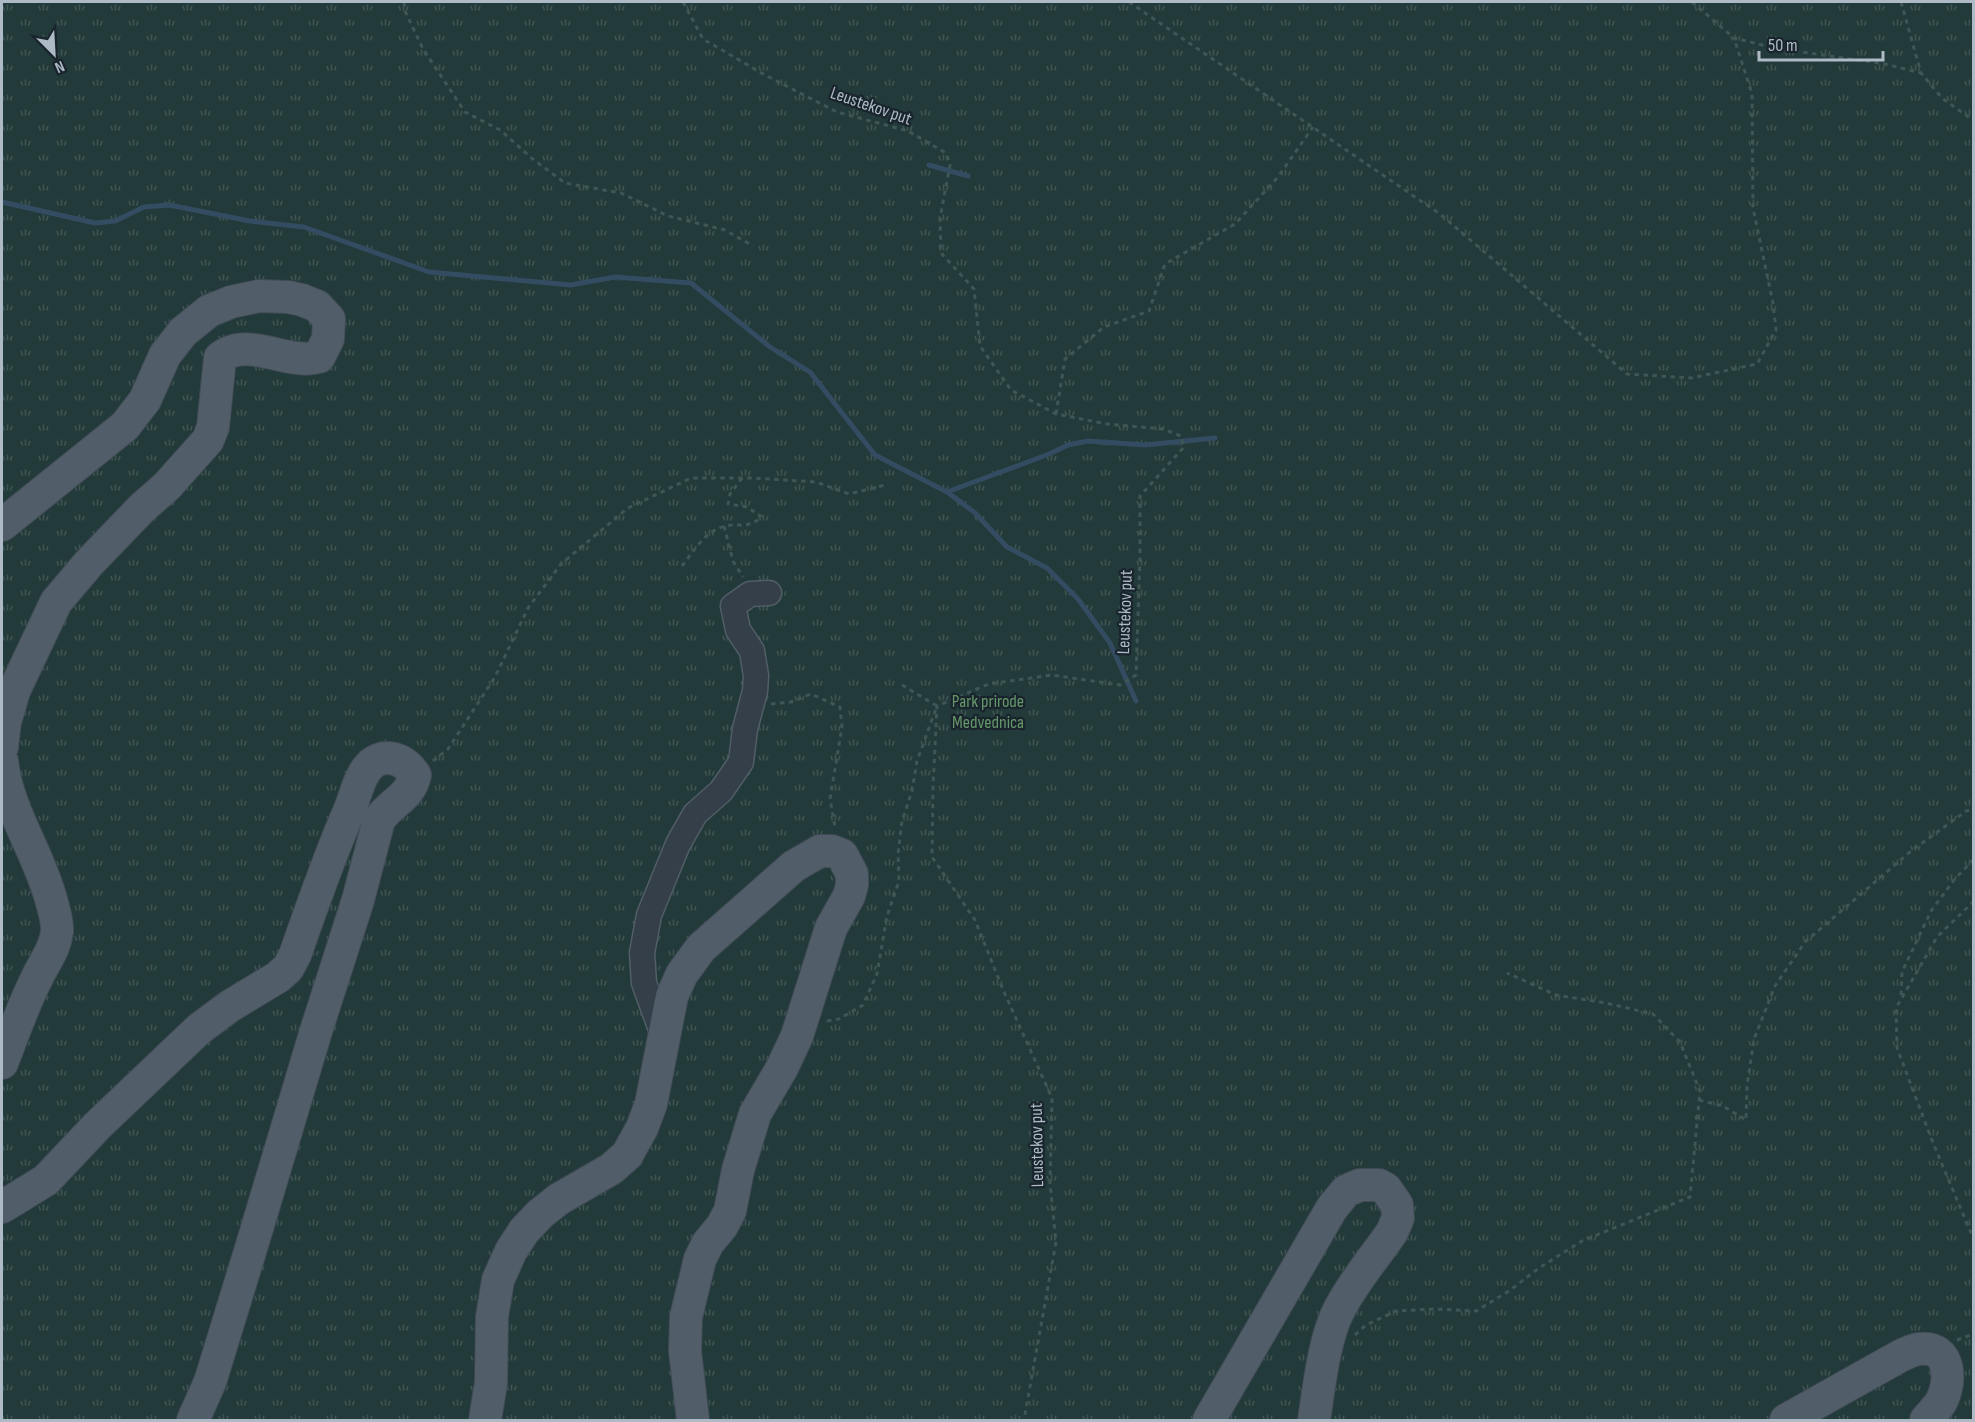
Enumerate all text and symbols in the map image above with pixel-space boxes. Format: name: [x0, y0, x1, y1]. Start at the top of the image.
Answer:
north arrow: [24, 24, 84, 84]
scale bar: [1759, 24, 1884, 62]
text: 50 m: [1768, 35, 1798, 56]
text: N: [52, 56, 67, 77]
street label: Leustekov put: [828, 82, 915, 130]
street label: Leustekov put: [1113, 569, 1137, 655]
park label: Park prirode Medvednica: [952, 691, 1024, 733]
street label: Leustekov put: [1026, 1102, 1048, 1187]

